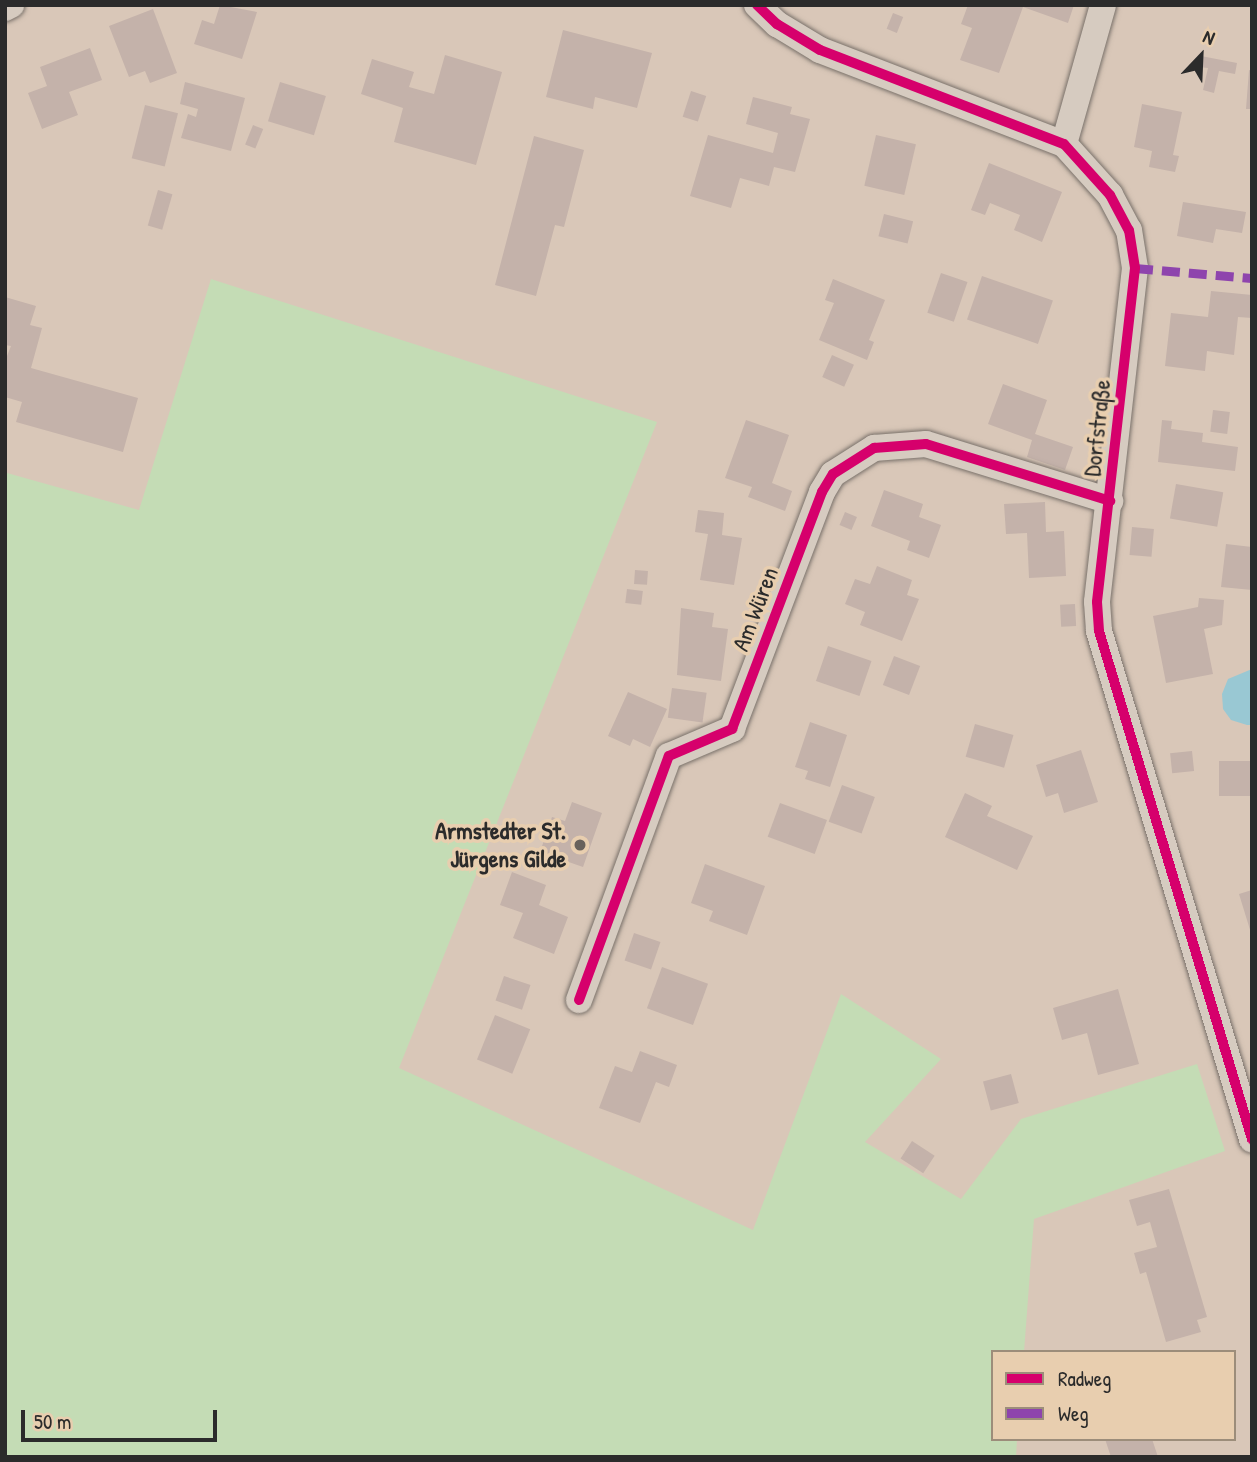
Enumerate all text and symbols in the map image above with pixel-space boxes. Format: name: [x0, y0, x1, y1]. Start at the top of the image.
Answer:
north arrow: [1166, 21, 1236, 91]
text: N: [1199, 23, 1219, 51]
street label: Dorfstraße: [1078, 378, 1116, 478]
street label: Am Würen: [726, 563, 784, 655]
place label: Armstedter St. Jürgens Gilde: [435, 817, 566, 873]
marker: Armstedter St. Jürgens Gilde: [572, 837, 588, 853]
legend: [991, 1350, 1236, 1441]
text: Radweg: [1058, 1364, 1111, 1393]
scale bar: [24, 1396, 220, 1440]
text: Weg: [1058, 1399, 1089, 1428]
text: 50 m: [34, 1407, 71, 1436]

